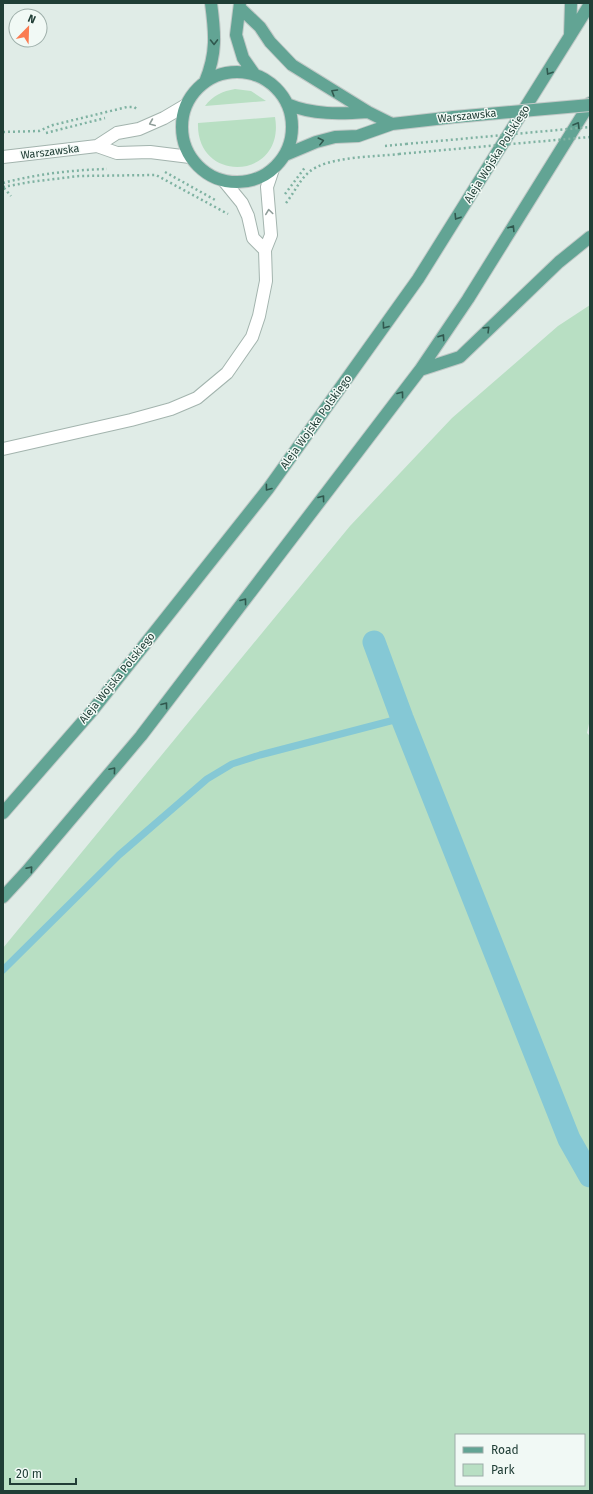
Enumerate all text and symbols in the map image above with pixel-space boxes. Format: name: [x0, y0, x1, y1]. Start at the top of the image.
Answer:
north arrow: [8, 8, 48, 48]
text: N: [26, 12, 38, 27]
one-way arrow: [210, 39, 218, 45]
one-way arrow: [546, 68, 553, 75]
one-way arrow: [331, 89, 338, 97]
street label: Aleja Wojska Polskiego: [462, 103, 532, 205]
street label: Warszawska: [437, 106, 497, 126]
one-way arrow: [149, 118, 156, 126]
one-way arrow: [572, 122, 579, 129]
one-way arrow: [318, 137, 324, 145]
street label: Warszawska: [20, 142, 80, 162]
one-way arrow: [265, 209, 274, 215]
one-way arrow: [454, 213, 461, 220]
one-way arrow: [508, 225, 515, 232]
one-way arrow: [383, 321, 390, 328]
one-way arrow: [482, 327, 490, 334]
one-way arrow: [437, 335, 444, 342]
street label: Aleja Wojska Polskiego: [278, 372, 354, 472]
one-way arrow: [396, 392, 403, 399]
one-way arrow: [266, 484, 273, 491]
one-way arrow: [318, 495, 325, 502]
one-way arrow: [239, 599, 246, 606]
street label: Aleja Wojska Polskiego: [76, 630, 158, 726]
one-way arrow: [160, 702, 168, 709]
one-way arrow: [109, 767, 116, 774]
one-way arrow: [25, 866, 32, 874]
legend: [455, 1434, 585, 1486]
text: Road: [491, 1443, 519, 1457]
scale bar: [10, 1460, 76, 1486]
text: Park: [491, 1463, 515, 1477]
text: 20 m: [16, 1467, 42, 1481]

